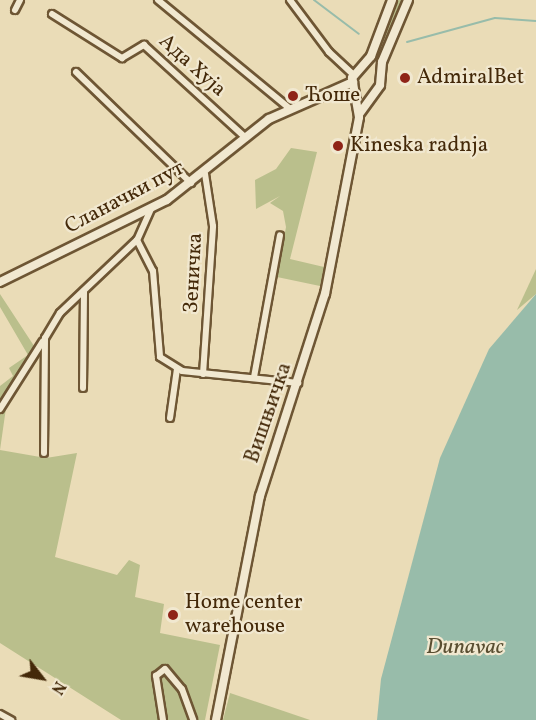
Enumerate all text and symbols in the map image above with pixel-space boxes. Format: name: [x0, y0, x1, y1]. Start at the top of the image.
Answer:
street label: Ада Хуја: [153, 29, 231, 103]
place label: AdmiralBet: [417, 65, 524, 91]
marker: AdmiralBet: [398, 71, 412, 85]
place label: Ћоше: [305, 83, 360, 109]
marker: Ћоше: [286, 89, 300, 103]
place label: Kineska radnja: [350, 133, 488, 159]
marker: Kineska radnja: [331, 139, 345, 153]
street label: Сланачки пут: [61, 156, 189, 240]
street label: Зеничка: [179, 232, 209, 314]
street label: Вишњичка: [240, 359, 298, 467]
place label: Home center warehouse: [185, 590, 303, 640]
marker: Home center warehouse: [166, 608, 180, 622]
water label: Dunavac: [426, 635, 504, 661]
north arrow: [12, 648, 72, 708]
text: N: [45, 677, 70, 698]

